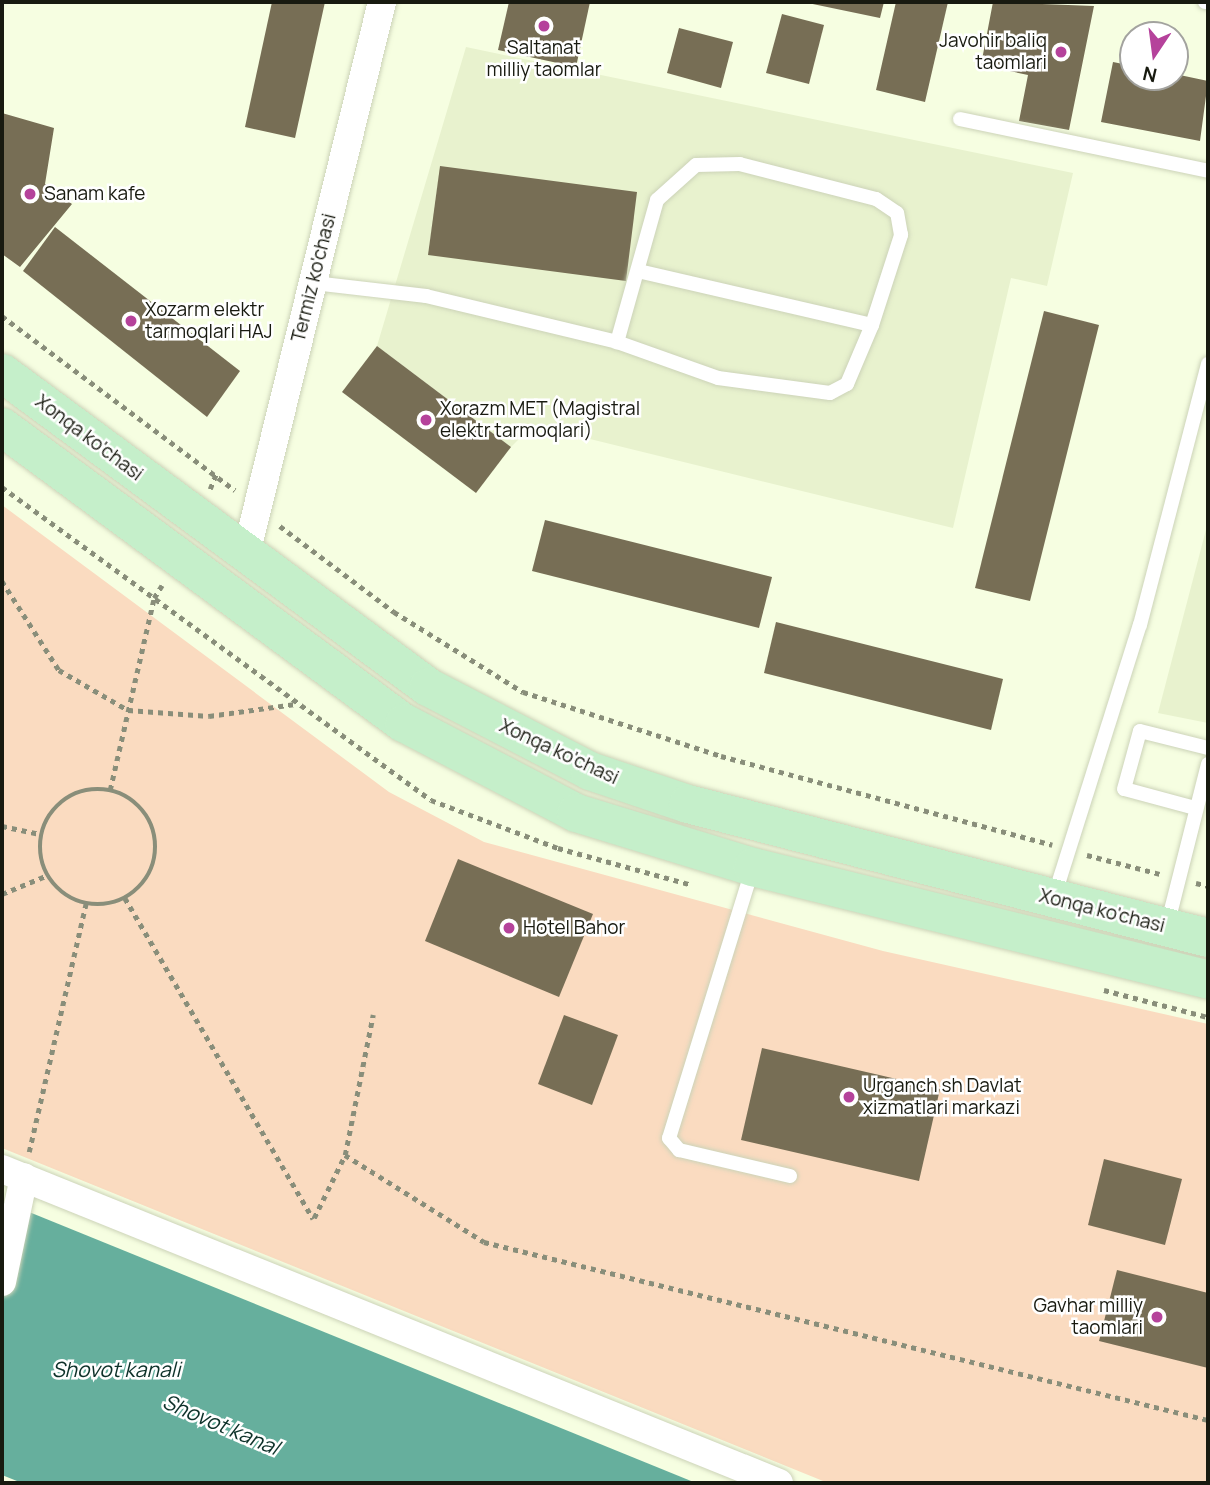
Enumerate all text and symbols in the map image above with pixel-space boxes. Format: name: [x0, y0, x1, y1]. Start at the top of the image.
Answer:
marker: Saltanat milliy taomlar: [536, 18, 552, 34]
north arrow: [1119, 21, 1189, 91]
place label: Javohir baliq taomlari: [939, 30, 1047, 74]
place label: Saltanat milliy taomlar: [486, 37, 602, 81]
marker: Javohir baliq taomlari: [1053, 44, 1069, 60]
text: N: [1140, 60, 1159, 89]
place label: Sanam kafe: [44, 183, 145, 205]
marker: Sanam kafe: [22, 186, 38, 202]
street label: Termiz ko'chasi: [287, 211, 341, 345]
place label: Xozarm elektr tarmoqlari HAJ: [145, 299, 272, 343]
marker: Xozarm elektr tarmoqlari HAJ: [123, 313, 139, 329]
street label: Xonqa ko'chasi: [31, 390, 147, 486]
place label: Xorazm MET (Magistral elektr tarmoqlari): [440, 398, 641, 442]
marker: Xorazm MET (Magistral elektr tarmoqlari): [418, 412, 434, 428]
street label: Xonqa ko'chasi: [496, 714, 622, 790]
street label: Xonqa ko'chasi: [1037, 884, 1167, 938]
place label: Hotel Bahor: [523, 917, 625, 939]
marker: Hotel Bahor: [501, 920, 517, 936]
place label: Urganch sh Davlat xizmatlari markazi: [863, 1075, 1022, 1119]
marker: Urganch sh Davlat xizmatlari markazi: [841, 1089, 857, 1105]
place label: Gavhar milliy taomlari: [1033, 1295, 1143, 1339]
marker: Gavhar milliy taomlari: [1149, 1309, 1165, 1325]
water label: Shovot kanali: [52, 1356, 180, 1382]
water label: Shovot kanal: [159, 1388, 283, 1460]

